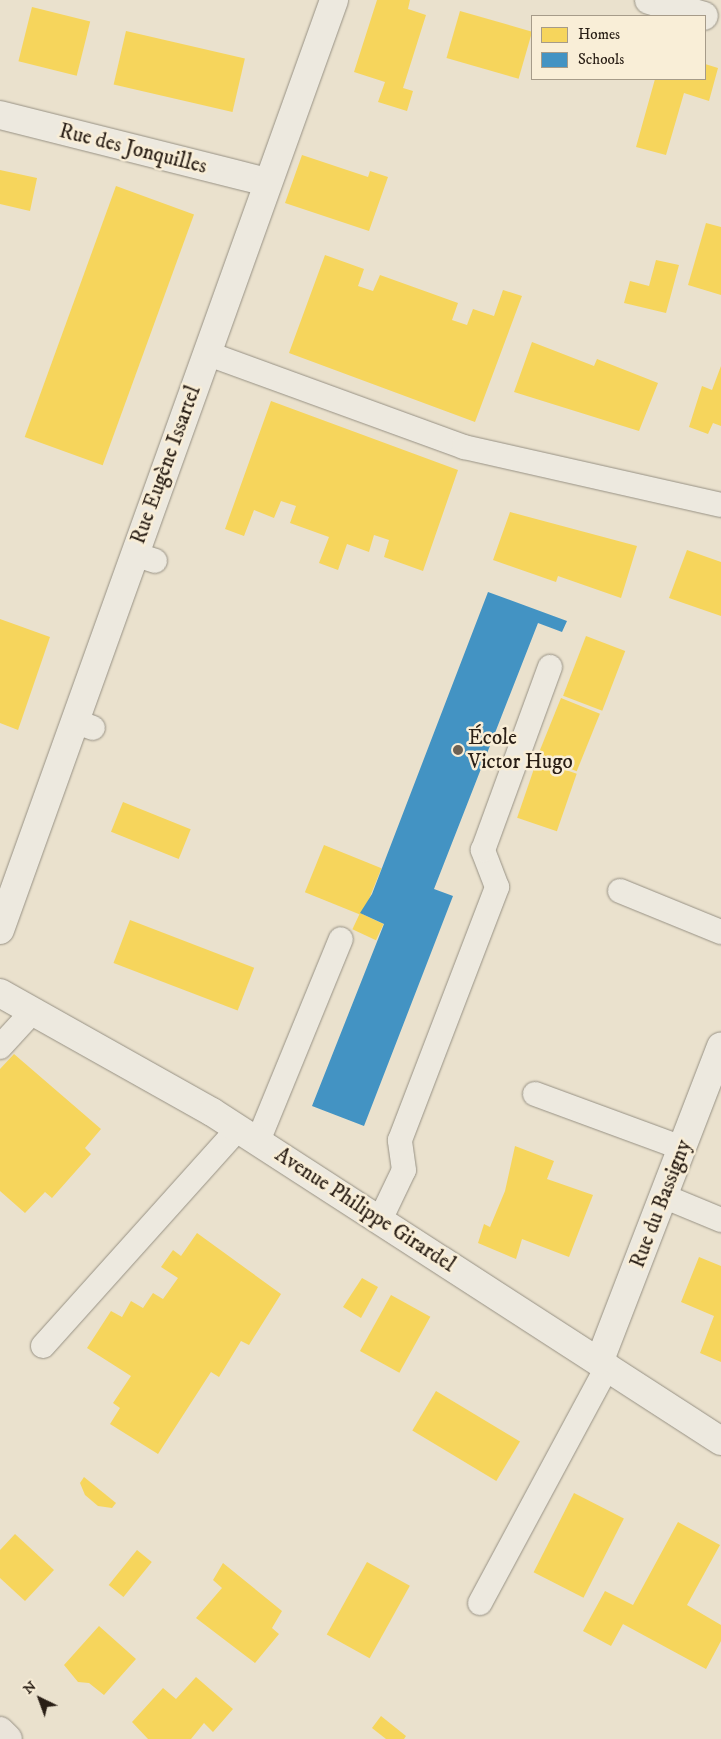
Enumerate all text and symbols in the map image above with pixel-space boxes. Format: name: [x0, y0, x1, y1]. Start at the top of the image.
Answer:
legend: [531, 15, 706, 80]
text: Homes: [578, 25, 620, 44]
text: Schools: [578, 50, 624, 69]
street label: Rue des Jonquilles: [57, 118, 209, 180]
street label: Rue Eugène Issartel: [126, 382, 206, 548]
place label: École Victor Hugo: [468, 725, 573, 775]
marker: École Victor Hugo: [452, 744, 464, 756]
street label: Rue du Bassigny: [625, 1136, 697, 1272]
street label: Avenue Philippe Girardel: [270, 1142, 460, 1278]
north arrow: [15, 1674, 65, 1724]
text: N: [20, 1677, 40, 1698]

